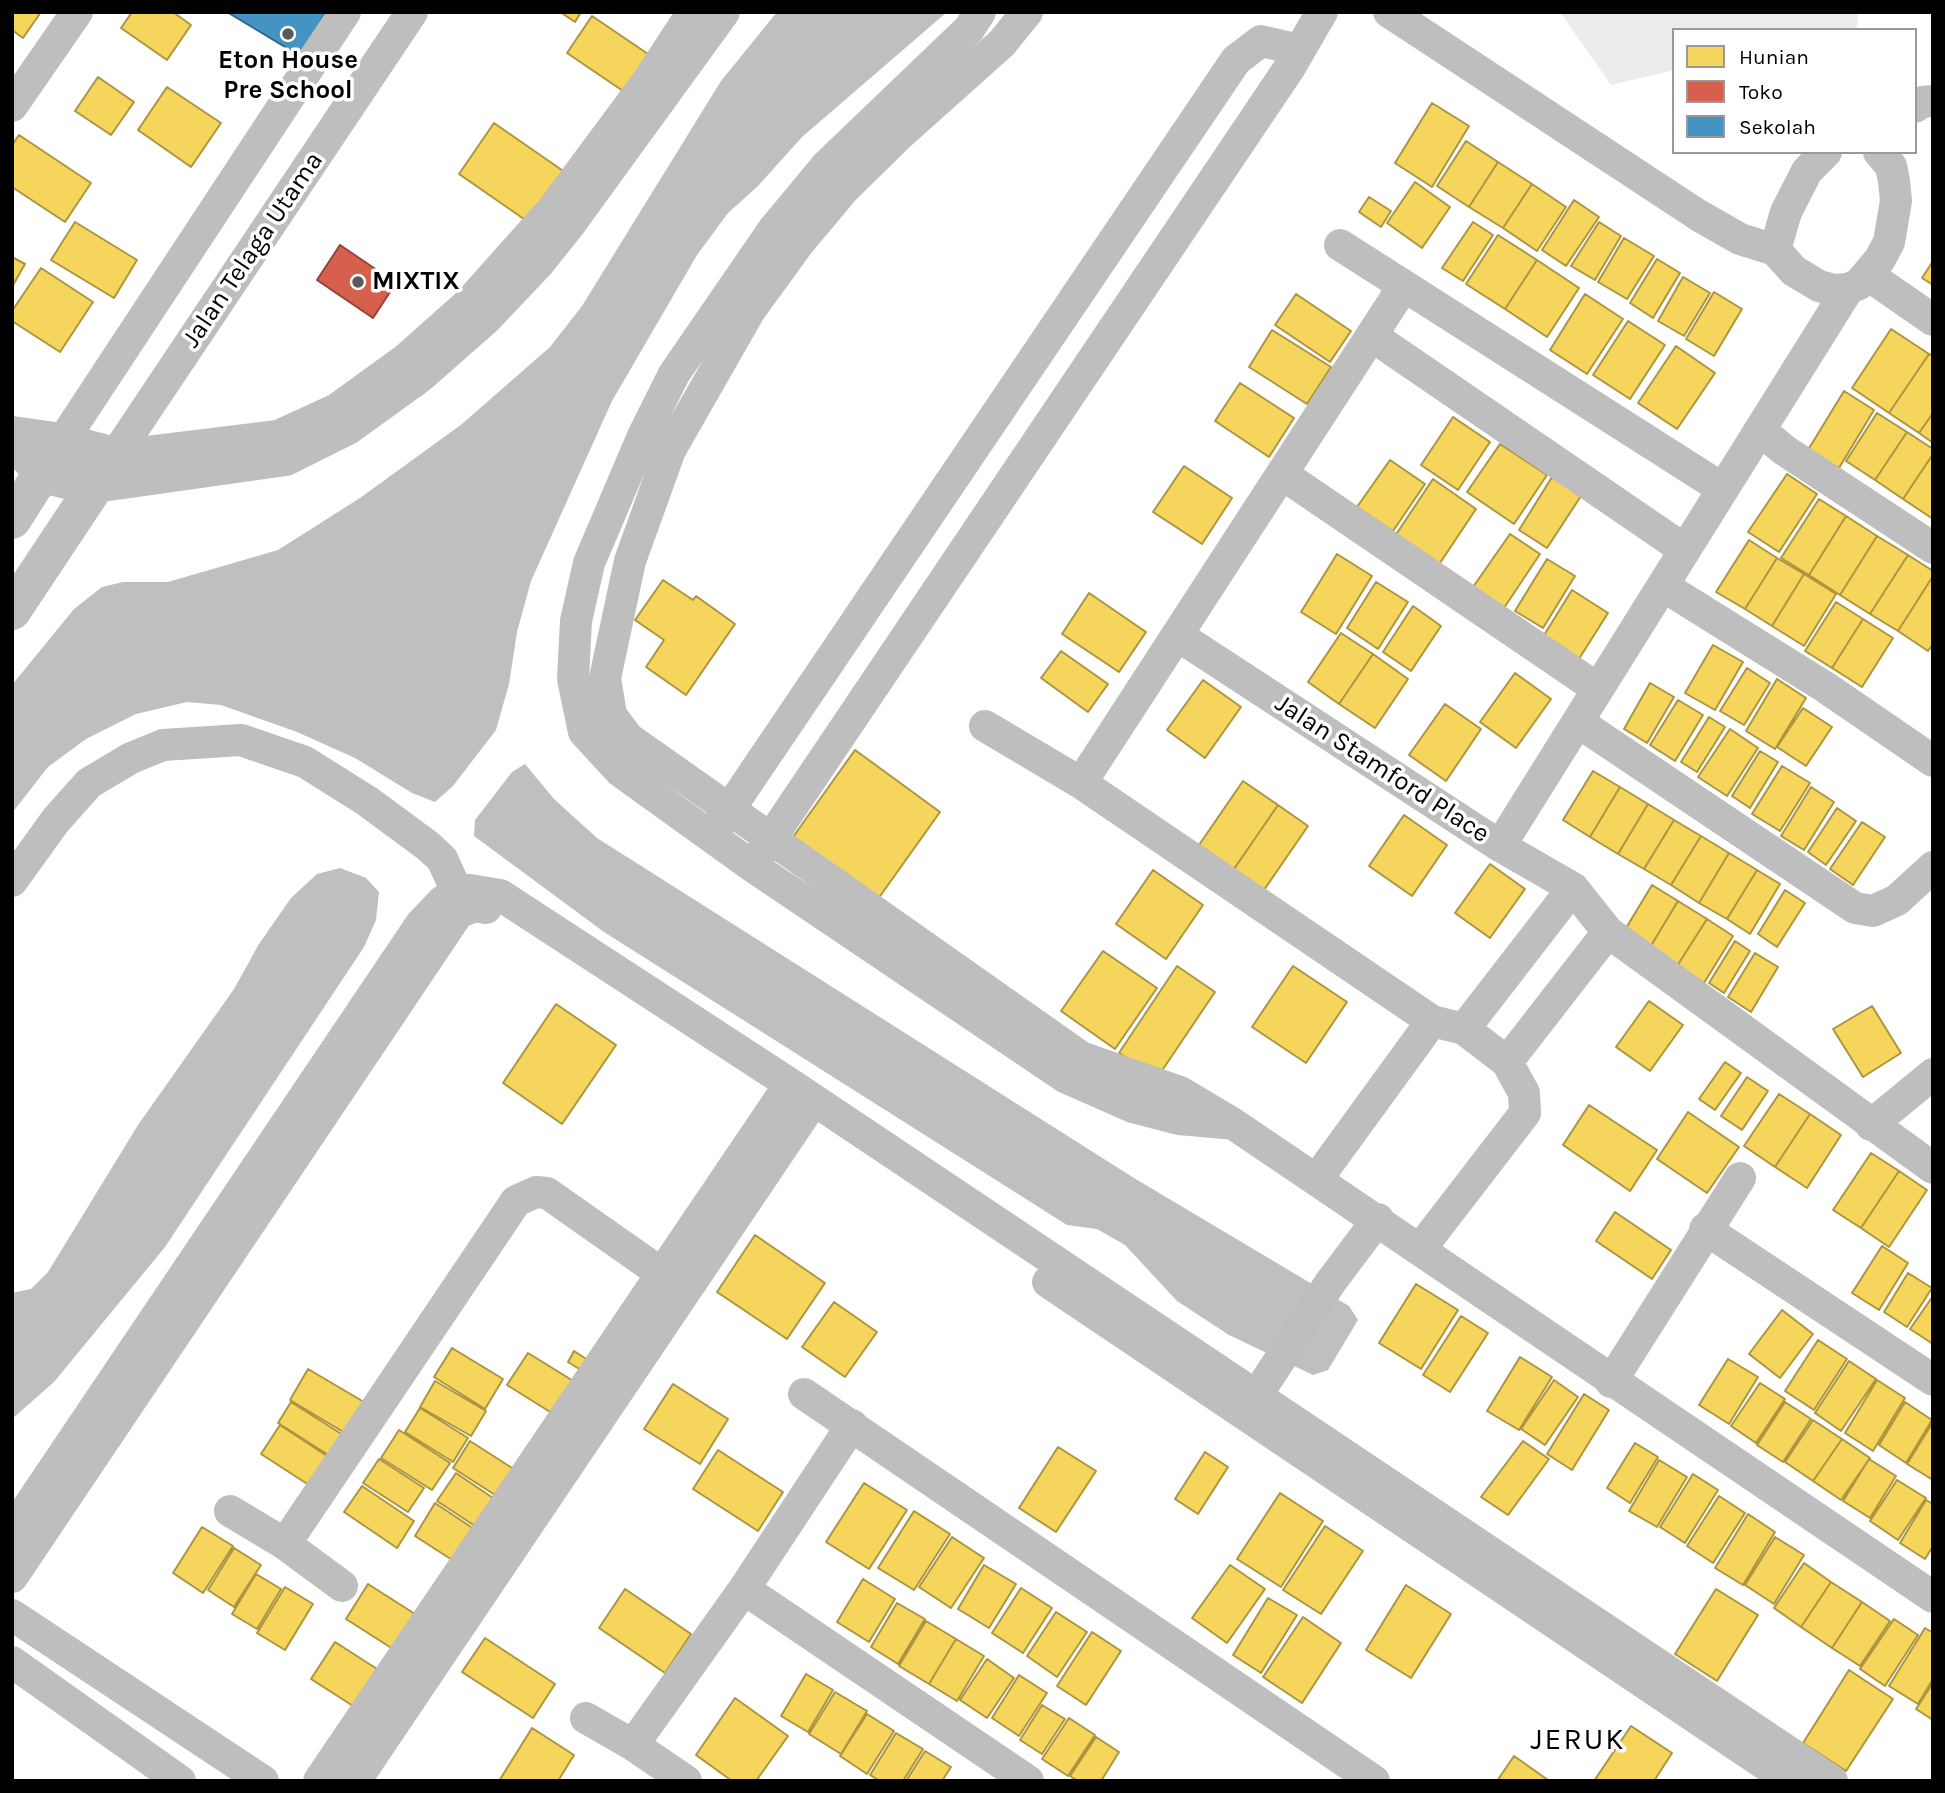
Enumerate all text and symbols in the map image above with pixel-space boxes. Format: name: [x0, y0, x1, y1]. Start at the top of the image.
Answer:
marker: Eton House Pre School: [280, 26, 296, 42]
legend: [1672, 28, 1917, 154]
place label: Eton House Pre School: [218, 45, 358, 106]
text: Hunian: [1739, 45, 1809, 69]
text: Toko: [1739, 80, 1783, 104]
text: Sekolah: [1739, 115, 1816, 139]
street label: Jalan Telaga Utama: [176, 146, 330, 354]
place label: MIXTIX: [372, 266, 460, 298]
marker: MIXTIX: [350, 274, 366, 290]
street label: Jalan Stamford Place: [1269, 688, 1495, 850]
district label: JERUK: [1531, 1722, 1625, 1758]

